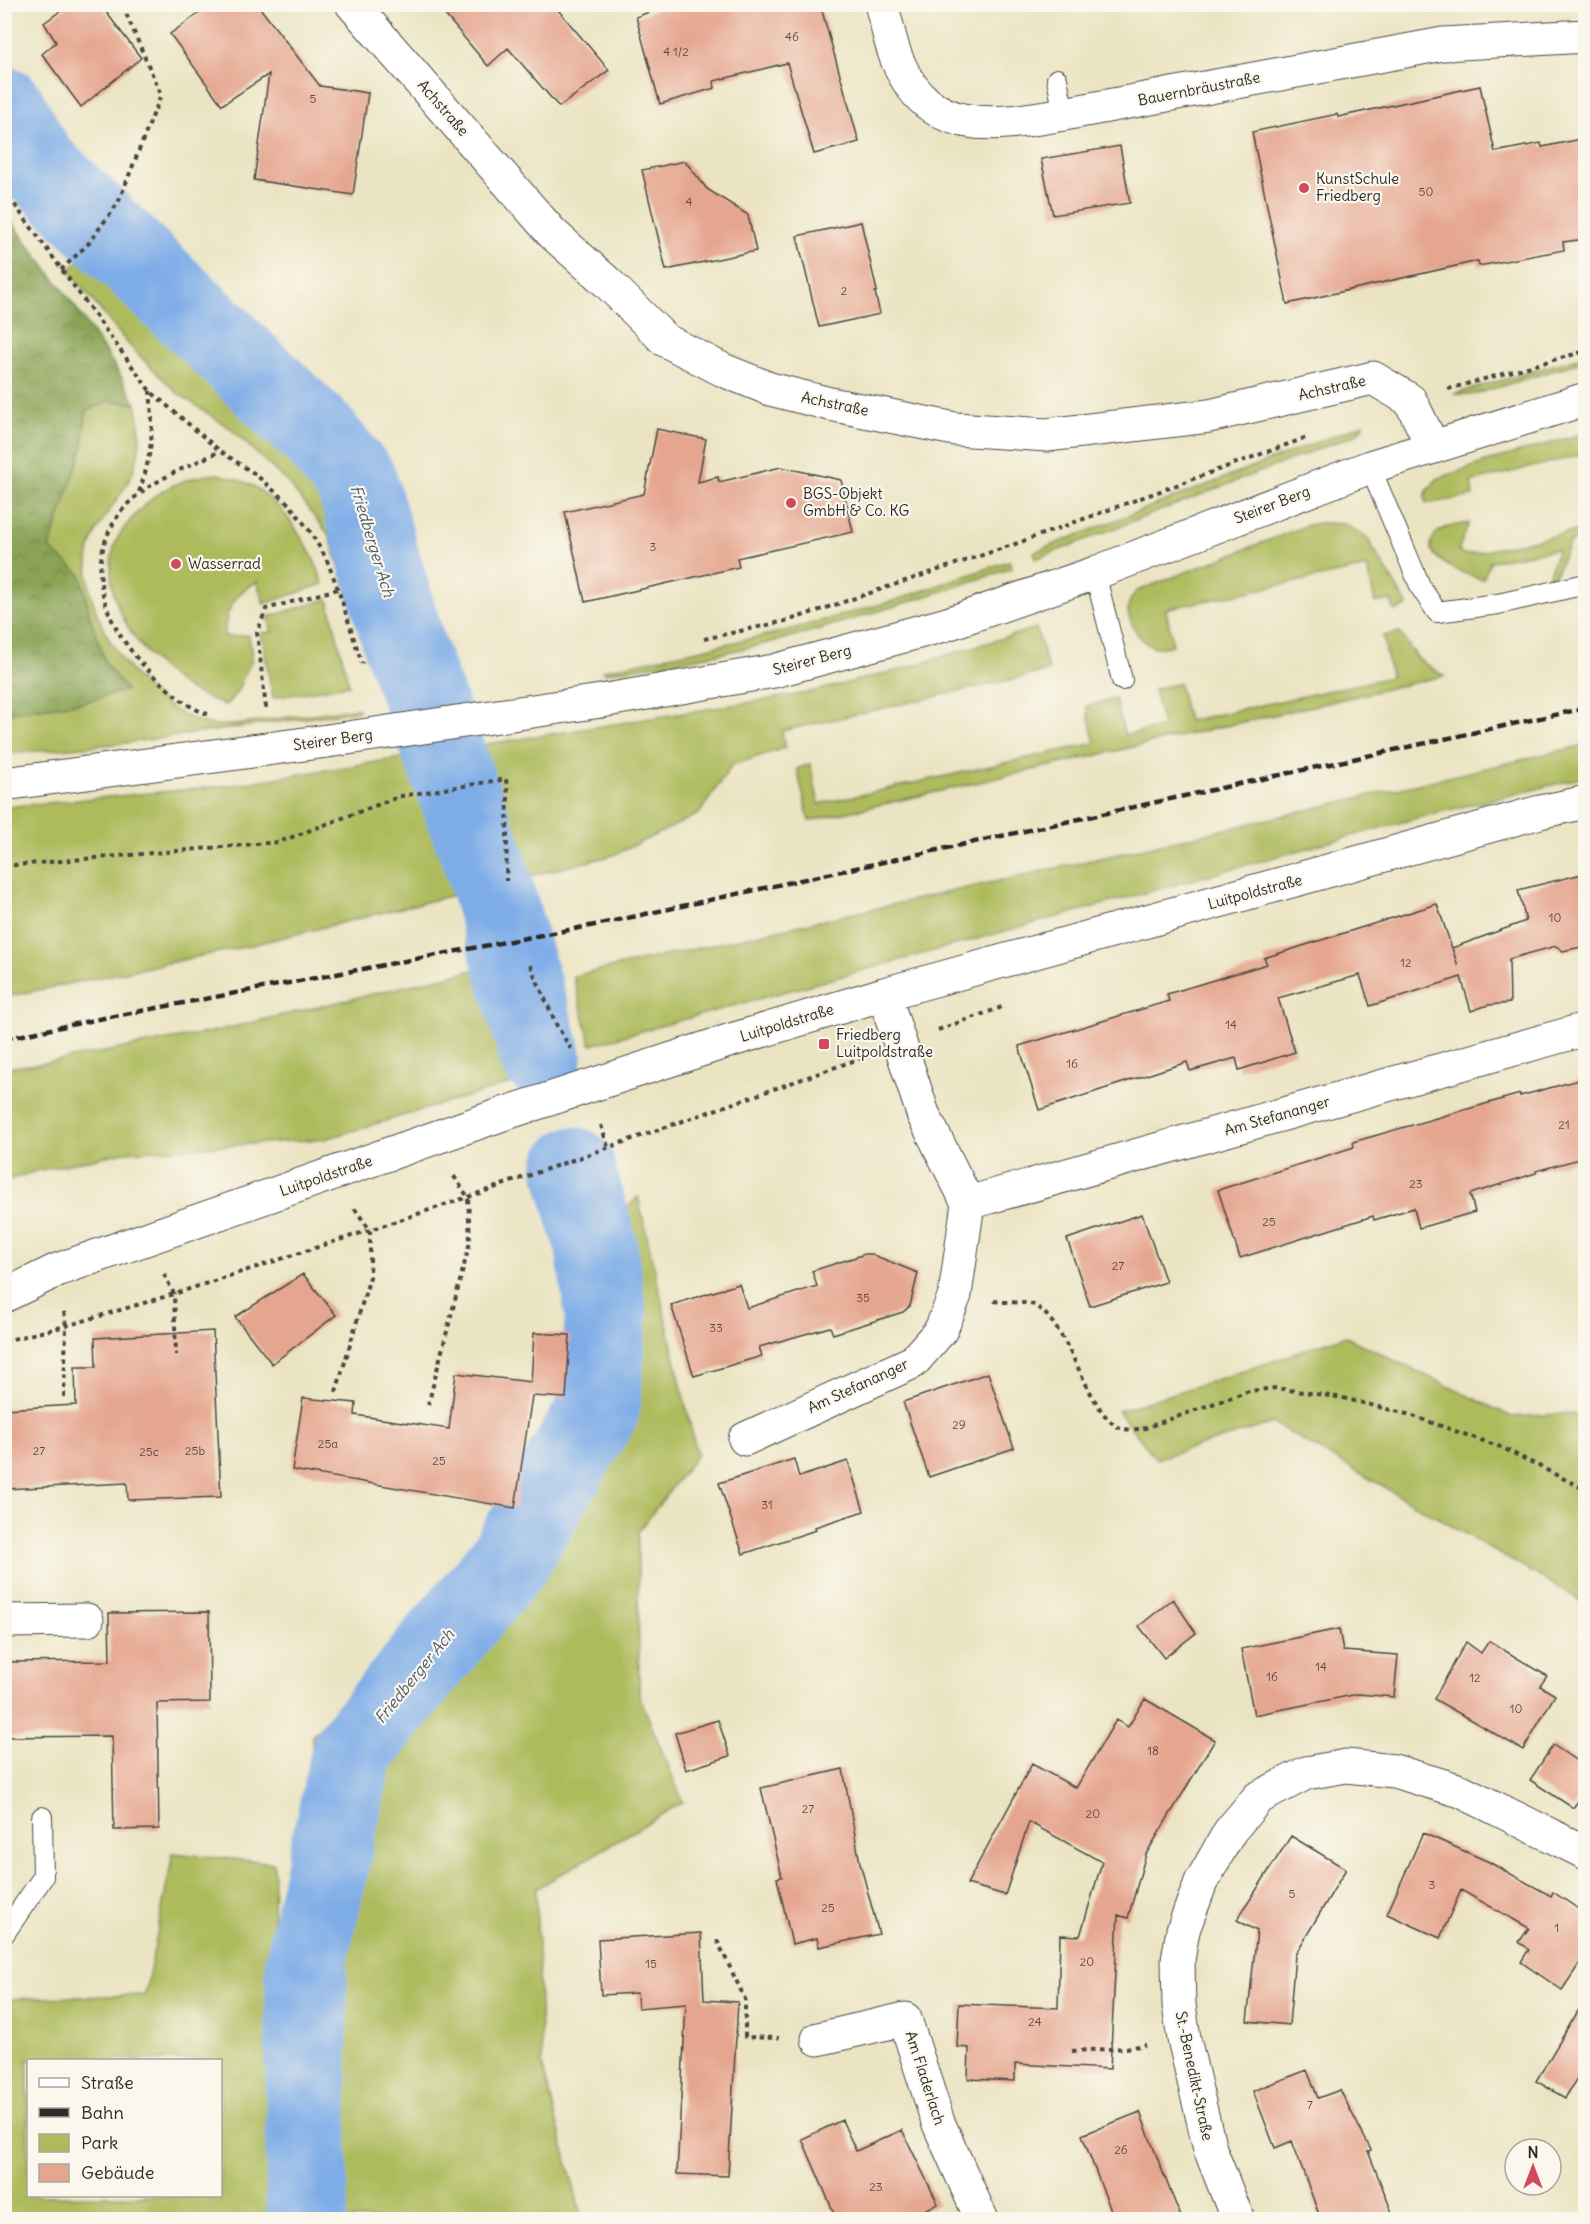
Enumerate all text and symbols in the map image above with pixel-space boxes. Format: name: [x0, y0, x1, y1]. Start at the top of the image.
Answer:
house number: 46: [785, 29, 799, 44]
house number: 4 1/2: [663, 44, 689, 59]
street label: Bauernbräustraße: [1136, 67, 1262, 110]
street label: Achstraße: [414, 76, 473, 140]
house number: 5: [310, 91, 317, 106]
place label: KunstSchule Friedberg: [1316, 169, 1399, 205]
marker: KunstSchule Friedberg: [1297, 181, 1311, 195]
house number: 50: [1419, 184, 1434, 199]
house number: 4: [686, 194, 693, 209]
house number: 2: [841, 283, 848, 298]
street label: Achstraße: [1296, 371, 1367, 404]
street label: Achstraße: [800, 387, 871, 420]
street label: Steirer Berg: [1231, 481, 1313, 528]
water label: Friedberger Ach: [346, 483, 400, 600]
place label: BGS-Objekt GmbH & Co. KG: [803, 484, 909, 520]
marker: BGS-Objekt GmbH & Co. KG: [784, 496, 798, 510]
house number: 3: [650, 539, 657, 554]
place label: Wasserrad: [188, 554, 261, 573]
marker: Wasserrad: [169, 557, 183, 571]
street label: Steirer Berg: [771, 640, 853, 679]
street label: Steirer Berg: [292, 725, 374, 754]
street label: Luitpoldstraße: [1206, 870, 1304, 913]
house number: 10: [1549, 910, 1561, 925]
house number: 12: [1400, 955, 1412, 970]
street label: Luitpoldstraße: [738, 999, 836, 1046]
house number: 14: [1225, 1017, 1237, 1032]
place label: Friedberg Luitpoldstraße: [836, 1025, 933, 1061]
marker: Friedberg Luitpoldstraße: [817, 1037, 831, 1051]
house number: 16: [1066, 1056, 1078, 1071]
street label: Am Stefananger: [1222, 1091, 1332, 1140]
house number: 21: [1558, 1117, 1570, 1132]
street label: Luitpoldstraße: [277, 1151, 375, 1200]
house number: 23: [1409, 1176, 1423, 1191]
house number: 25: [1262, 1214, 1276, 1229]
house number: 27: [1112, 1258, 1124, 1273]
house number: 35: [856, 1290, 870, 1305]
house number: 33: [709, 1320, 723, 1335]
street label: Am Stefananger: [804, 1354, 911, 1417]
house number: 29: [952, 1417, 966, 1432]
house number: 25a: [318, 1436, 338, 1451]
house number: 27: [33, 1443, 45, 1458]
house number: 25b: [185, 1443, 205, 1458]
house number: 25c: [139, 1444, 159, 1459]
house number: 25: [432, 1453, 446, 1468]
house number: 31: [761, 1497, 773, 1512]
water label: Friedberger Ach: [370, 1624, 459, 1727]
house number: 14: [1315, 1659, 1327, 1674]
house number: 16: [1266, 1669, 1278, 1684]
house number: 12: [1469, 1670, 1481, 1685]
house number: 10: [1510, 1701, 1522, 1716]
house number: 18: [1147, 1743, 1159, 1758]
house number: 27: [802, 1801, 814, 1816]
house number: 20: [1086, 1806, 1100, 1821]
house number: 3: [1429, 1877, 1436, 1892]
house number: 5: [1289, 1886, 1296, 1901]
house number: 25: [821, 1900, 835, 1915]
house number: 1: [1555, 1920, 1559, 1935]
house number: 20: [1080, 1954, 1094, 1969]
house number: 15: [645, 1956, 657, 1971]
street label: St.-Benedikt-Straße: [1171, 2009, 1217, 2142]
house number: 24: [1028, 2014, 1042, 2029]
street label: Am Fladerlach: [901, 2028, 950, 2128]
legend: [27, 2059, 222, 2197]
text: Straße: [81, 2071, 134, 2094]
house number: 7: [1307, 2097, 1313, 2112]
text: Bahn: [81, 2101, 124, 2124]
text: Park: [81, 2131, 118, 2154]
north arrow: [1503, 2137, 1563, 2197]
house number: 26: [1114, 2142, 1128, 2157]
text: N: [1527, 2142, 1539, 2162]
text: Gebäude: [81, 2161, 154, 2184]
house number: 23: [869, 2179, 883, 2194]

